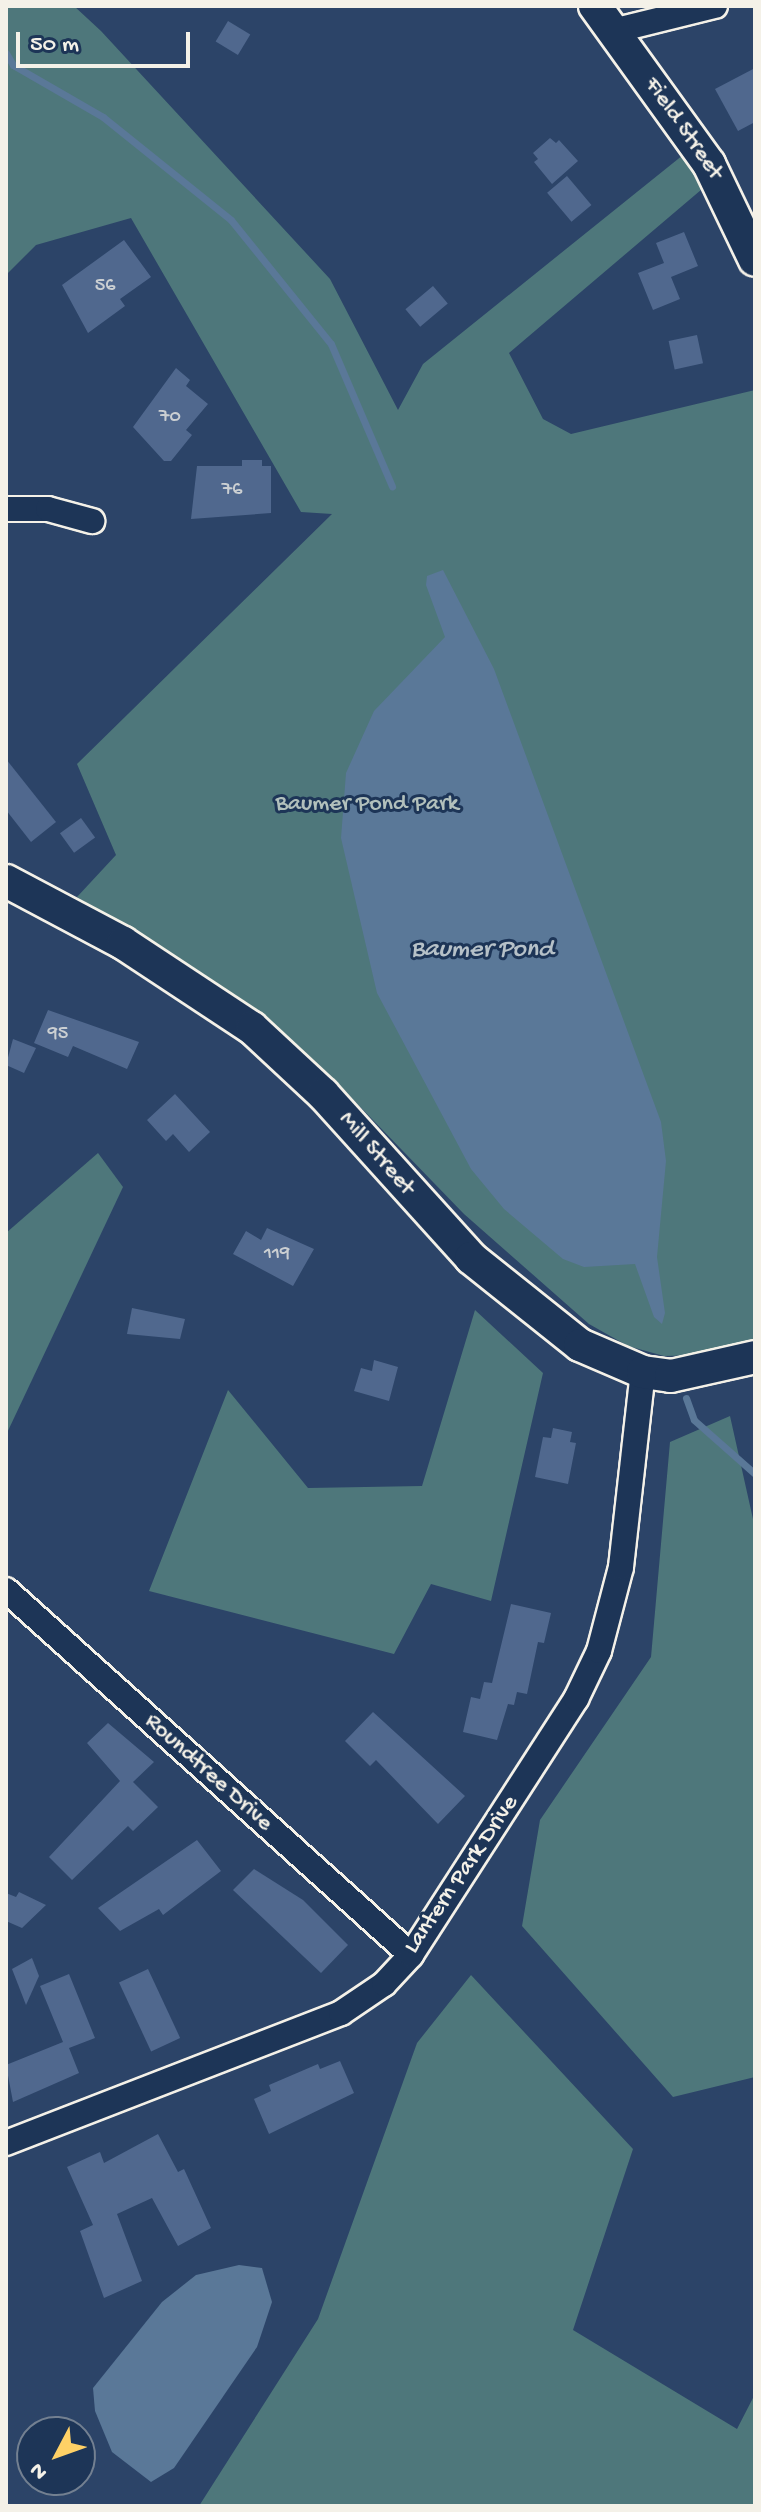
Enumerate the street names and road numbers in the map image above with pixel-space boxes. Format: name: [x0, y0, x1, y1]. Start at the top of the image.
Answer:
street label: Field Street: [637, 72, 729, 186]
street label: Mill Street: [332, 1106, 420, 1202]
street label: Roundtree Drive: [138, 1708, 278, 1838]
street label: Lantern Park Drive: [398, 1790, 526, 1960]

